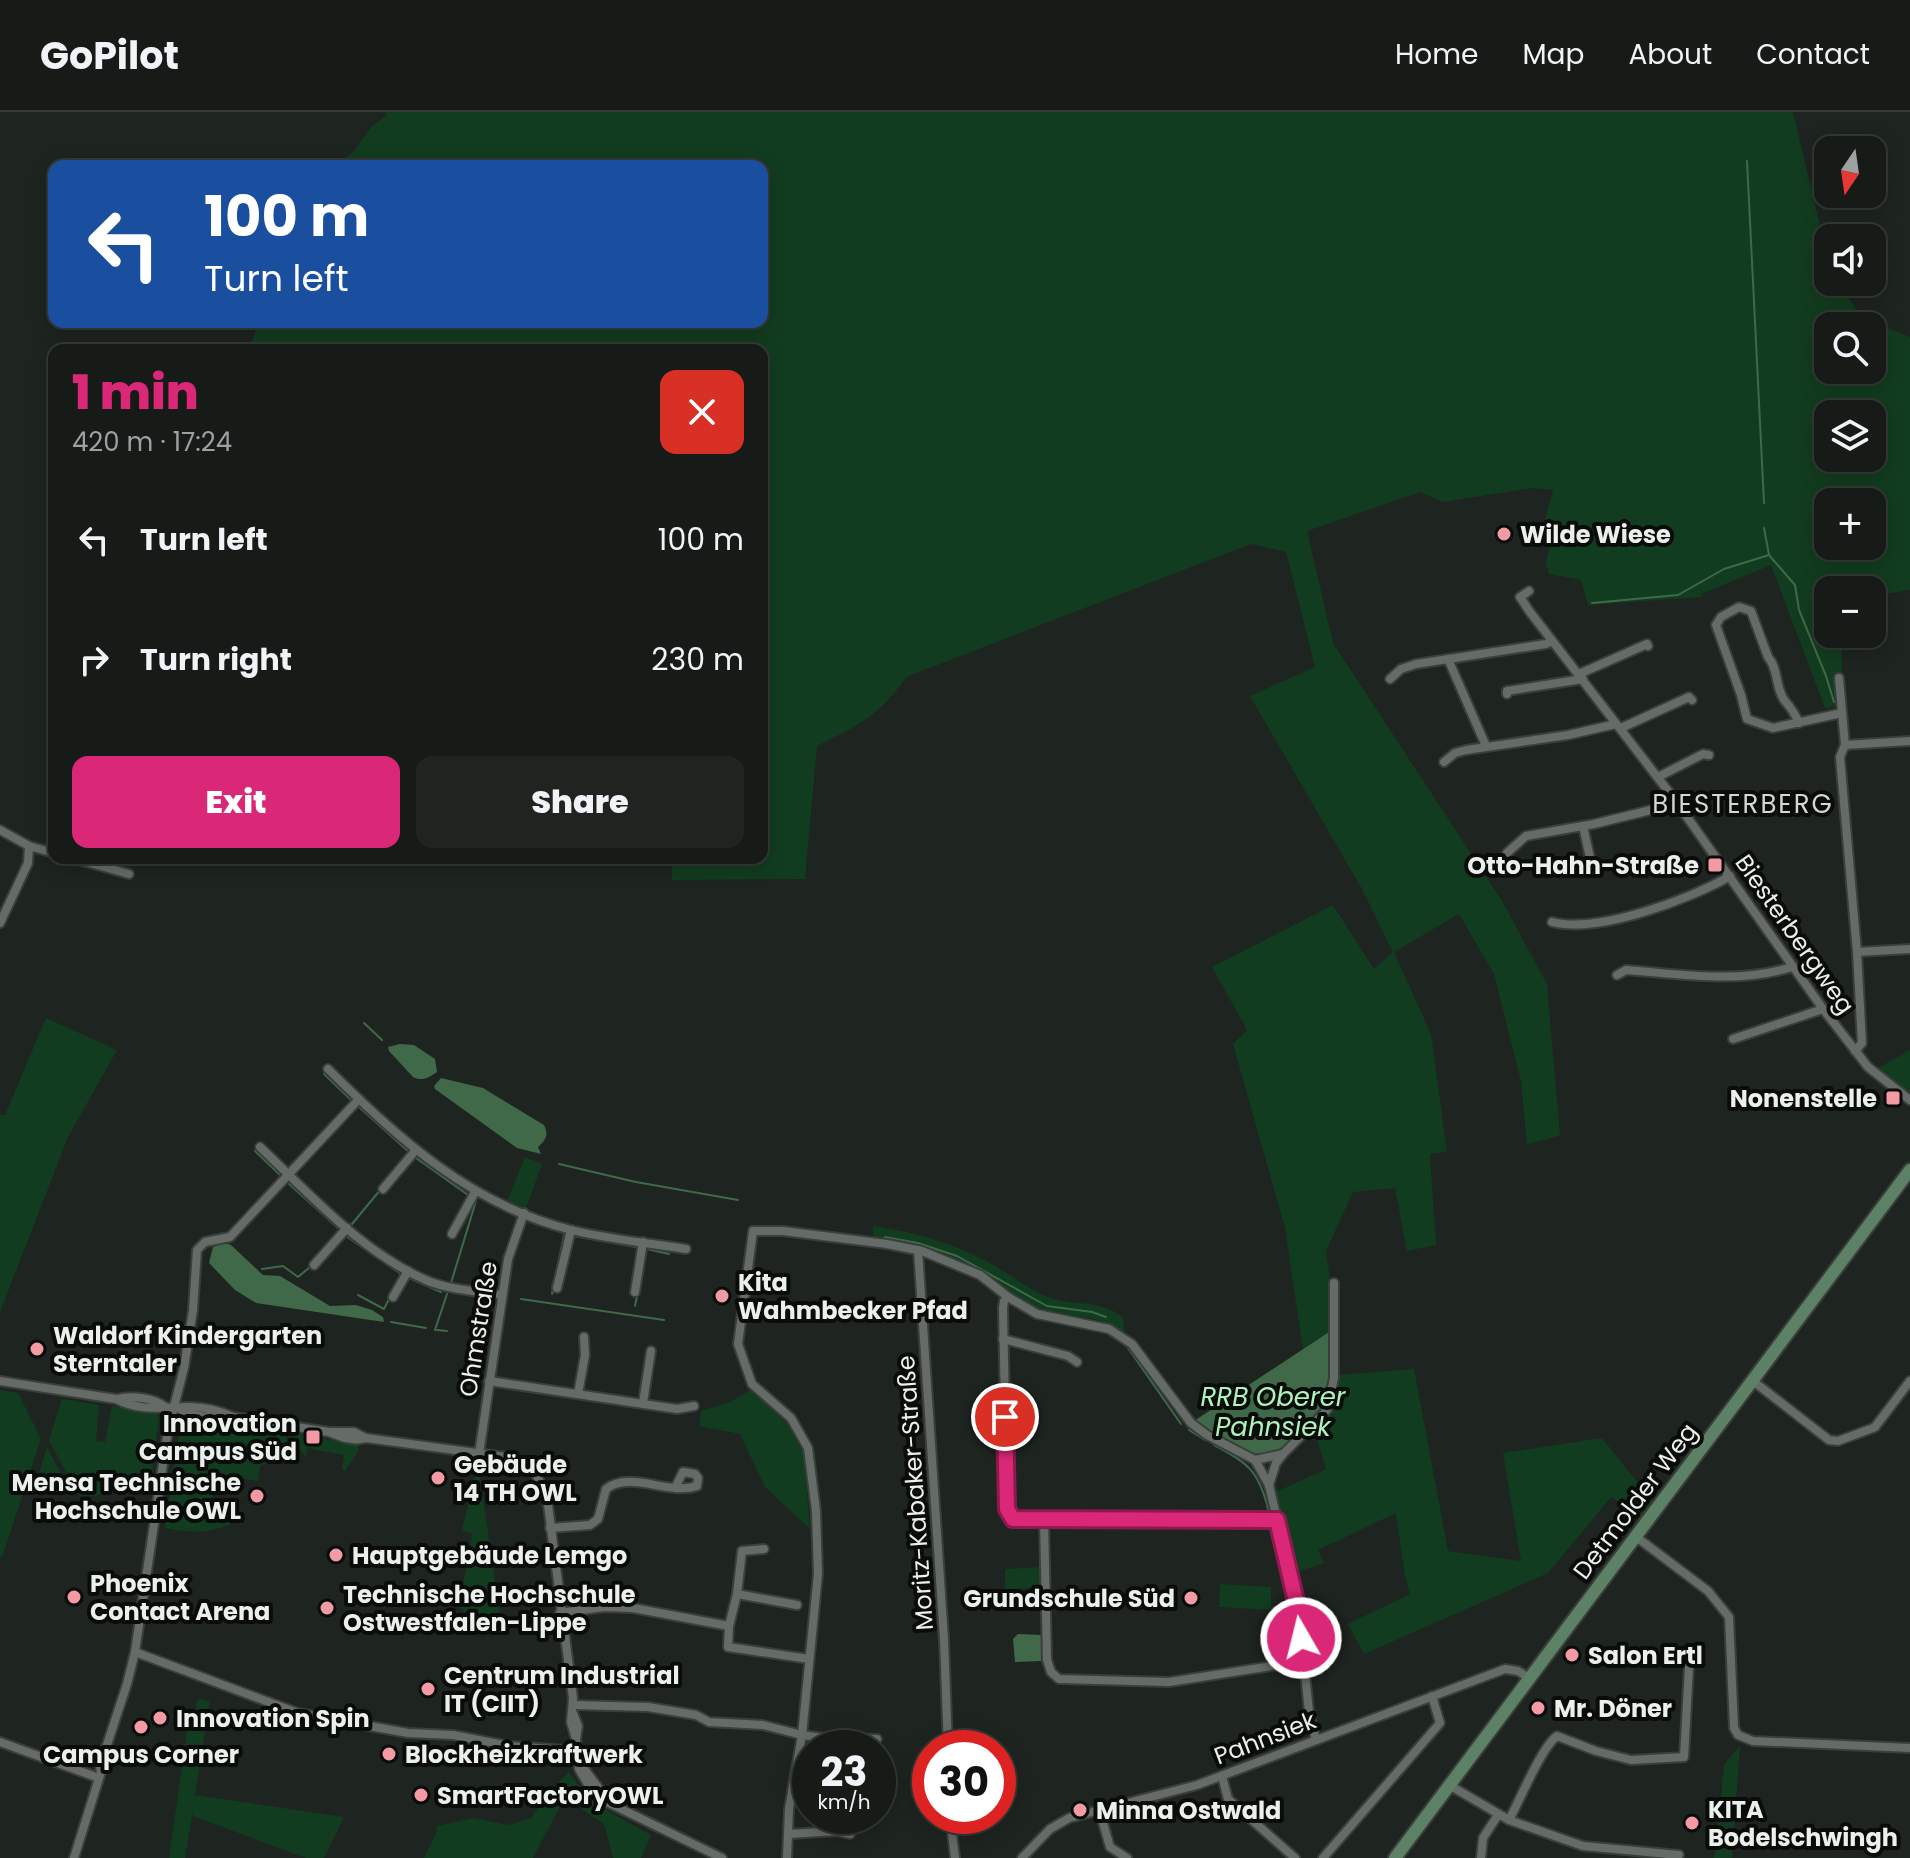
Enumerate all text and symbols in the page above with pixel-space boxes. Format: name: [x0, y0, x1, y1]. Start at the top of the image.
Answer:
text: GoPilot: [40, 29, 179, 82]
text: Home: [1395, 35, 1478, 74]
text: Map: [1522, 35, 1584, 74]
text: About: [1628, 35, 1712, 74]
text: Contact: [1756, 35, 1870, 74]
north arrow: [1814, 136, 1886, 208]
map controls: [1814, 136, 1886, 648]
text: 100 m: [204, 177, 369, 256]
icon: left: [72, 192, 176, 296]
button: sound: [1814, 224, 1886, 296]
text: Turn left: [204, 253, 349, 304]
button: search: [1814, 312, 1886, 384]
text: 1 min: [72, 359, 199, 426]
button: close: [660, 370, 744, 454]
button: layers: [1814, 400, 1886, 472]
text: 420 m · 17:24: [72, 424, 232, 460]
button: +: [1814, 488, 1886, 560]
icon: left: [72, 518, 116, 562]
text: Turn left: [140, 518, 268, 561]
text: 100 m: [658, 518, 744, 561]
place label: Wilde Wiese: [1520, 518, 1671, 551]
marker: Wilde Wiese: [1495, 525, 1513, 543]
button: −: [1814, 576, 1886, 648]
icon: right: [72, 638, 116, 682]
text: Turn right: [140, 638, 292, 681]
text: 230 m: [651, 638, 744, 681]
button: Exit: [72, 756, 400, 848]
button: Share: [416, 756, 744, 848]
district label: BIESTERBERG: [1652, 786, 1834, 822]
street label: Biesterbergweg: [1728, 848, 1862, 1020]
place label: Otto-Hahn-Straße: [1467, 849, 1699, 882]
marker: Otto-Hahn-Straße: [1706, 856, 1724, 874]
place label: Nonenstelle: [1730, 1082, 1877, 1115]
marker: Nonenstelle: [1884, 1089, 1902, 1107]
street label: Ohmstraße: [451, 1259, 505, 1399]
place label: Kita Wahmbecker Pfad: [738, 1266, 968, 1327]
marker: Kita Wahmbecker Pfad: [713, 1287, 731, 1305]
place label: Waldorf Kindergarten Sterntaler: [53, 1319, 322, 1380]
marker: Waldorf Kindergarten Sterntaler: [28, 1340, 46, 1358]
street label: Moritz-Kabaker-Straße: [889, 1354, 941, 1632]
water label: RRB Oberer Pahnsiek: [1201, 1379, 1347, 1445]
pin: [971, 1383, 1039, 1451]
icon: arrive: [983, 1395, 1027, 1439]
place label: Innovation Campus Süd: [139, 1407, 297, 1468]
street label: Detmolder Weg: [1565, 1416, 1705, 1586]
marker: Innovation Campus Süd: [304, 1428, 322, 1446]
place label: Gebäude 14 TH OWL: [454, 1448, 577, 1509]
place label: Mensa Technische Hochschule OWL: [11, 1466, 241, 1527]
marker: Gebäude 14 TH OWL: [429, 1469, 447, 1487]
marker: Mensa Technische Hochschule OWL: [248, 1487, 266, 1505]
place label: Hauptgebäude Lemgo: [352, 1539, 627, 1572]
marker: Hauptgebäude Lemgo: [327, 1546, 345, 1564]
place label: Phoenix Contact Arena: [90, 1567, 270, 1628]
place label: Technische Hochschule Ostwestfalen-Lippe: [343, 1578, 636, 1639]
place label: Grundschule Süd: [963, 1582, 1175, 1615]
marker: Phoenix Contact Arena: [65, 1588, 83, 1606]
marker: Grundschule Süd: [1182, 1589, 1200, 1607]
position arrow: [1259, 1596, 1343, 1680]
marker: Technische Hochschule Ostwestfalen-Lippe: [318, 1599, 336, 1617]
place label: Salon Ertl: [1588, 1639, 1703, 1672]
marker: Salon Ertl: [1563, 1646, 1581, 1664]
place label: Centrum Industrial IT (CIIT): [444, 1659, 680, 1720]
marker: Centrum Industrial IT (CIIT): [419, 1680, 437, 1698]
place label: Mr. Döner: [1554, 1692, 1672, 1725]
marker: Mr. Döner: [1529, 1699, 1547, 1717]
place label: Innovation Spin: [176, 1702, 370, 1735]
street label: Pahnsiek: [1209, 1703, 1321, 1772]
marker: Innovation Spin: [151, 1709, 169, 1727]
marker: Campus Corner: [132, 1718, 150, 1736]
speed limit sign: 30: [912, 1730, 1016, 1834]
place label: Campus Corner: [43, 1738, 239, 1771]
place label: Blockheizkraftwerk: [405, 1738, 643, 1771]
text: 23: [820, 1744, 868, 1800]
marker: Blockheizkraftwerk: [380, 1745, 398, 1763]
place label: SmartFactoryOWL: [437, 1779, 663, 1812]
marker: SmartFactoryOWL: [412, 1786, 430, 1804]
text: km/h: [817, 1788, 871, 1816]
place label: KITA Bodelschwingh: [1708, 1793, 1898, 1854]
place label: Minna Ostwald: [1096, 1794, 1281, 1827]
marker: Minna Ostwald: [1071, 1801, 1089, 1819]
marker: KITA Bodelschwingh: [1683, 1814, 1701, 1832]

